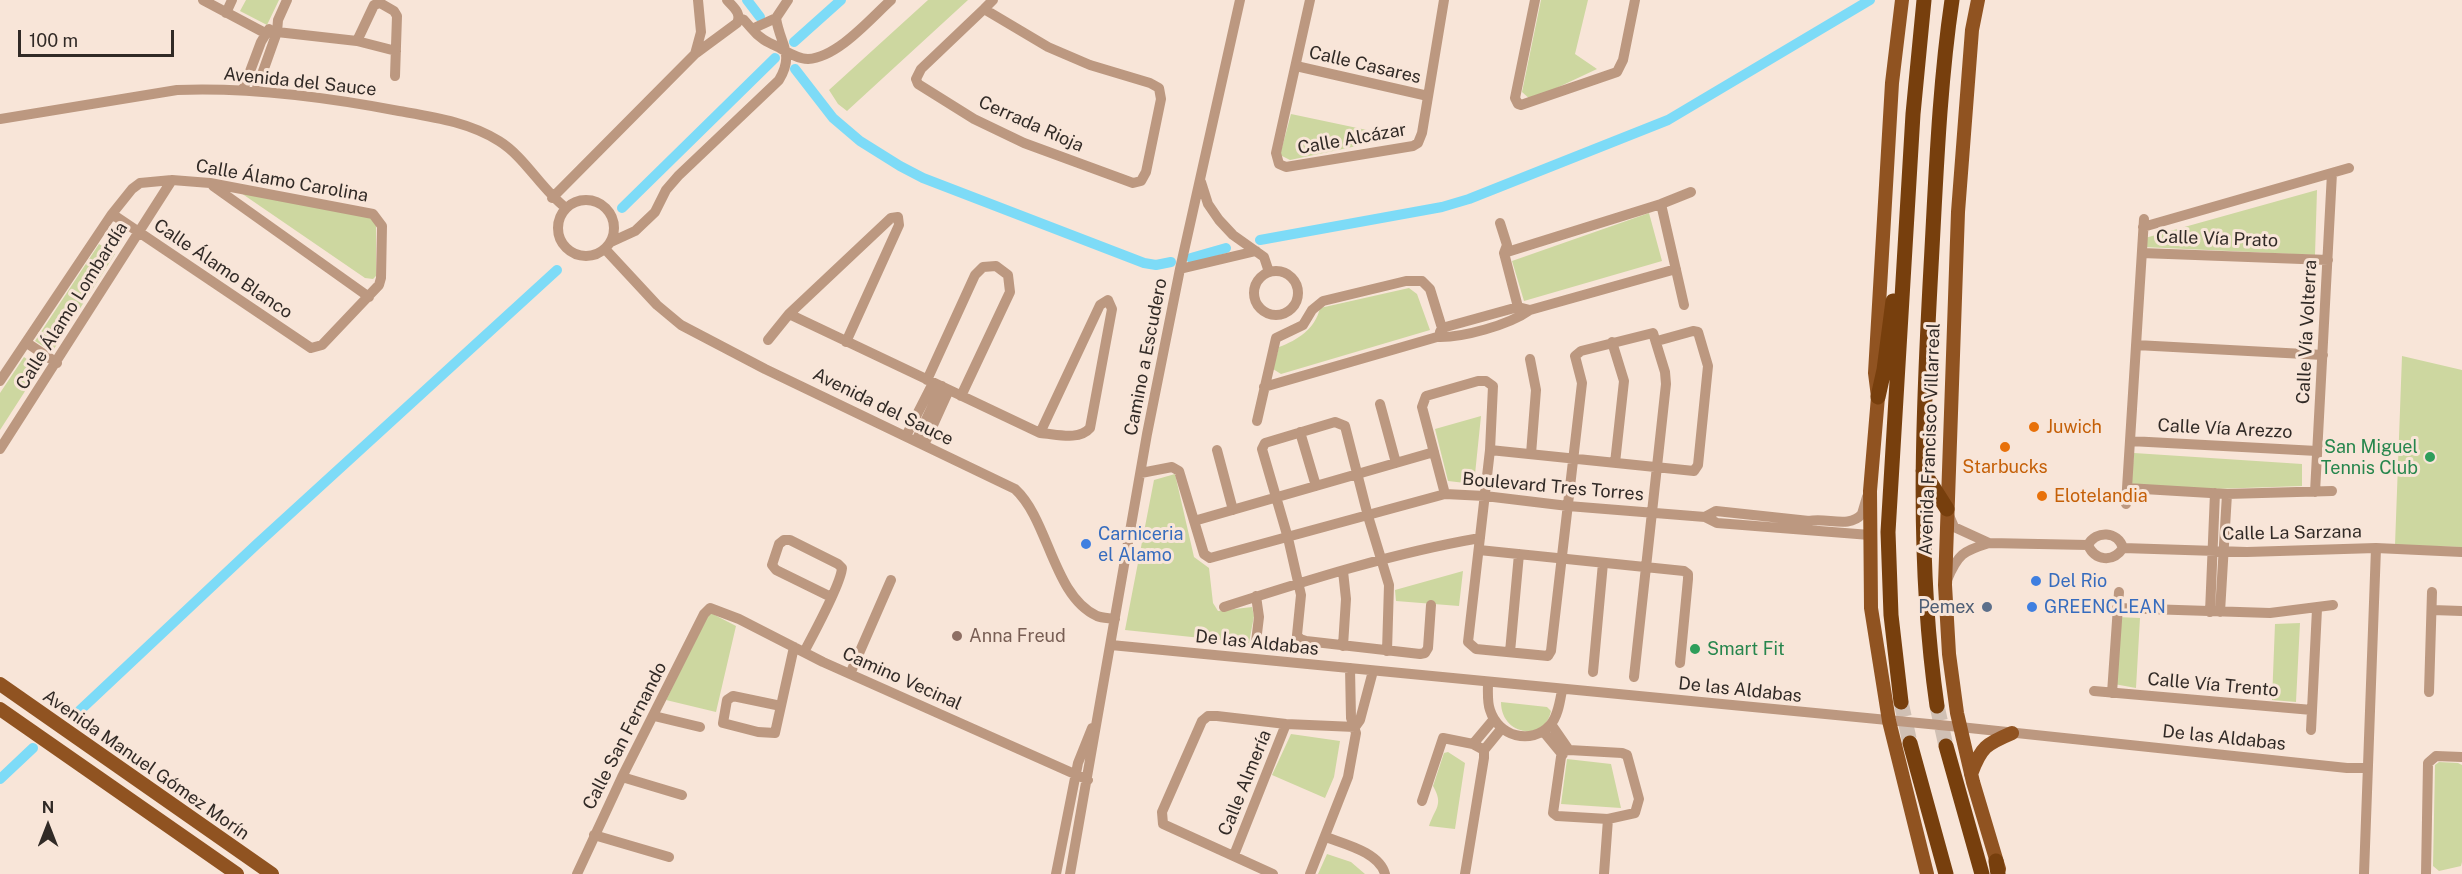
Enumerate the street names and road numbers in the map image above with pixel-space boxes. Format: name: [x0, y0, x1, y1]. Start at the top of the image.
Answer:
street label: Calle Casares: [1307, 42, 1423, 88]
street label: Avenida del Sauce: [222, 63, 378, 101]
street label: Cerrada Rioja: [975, 91, 1087, 157]
street label: Calle Alcázar: [1296, 119, 1408, 159]
street label: Calle Álamo Carolina: [194, 155, 370, 207]
street label: Calle Álamo Blanco: [149, 215, 297, 323]
street label: Calle Álamo Lombardía: [12, 218, 132, 394]
street label: Calle Vía Prato: [2156, 226, 2278, 252]
street label: Calle Vía Volterra: [2292, 259, 2322, 405]
street label: Camino a Escudero: [1120, 276, 1172, 438]
street label: Avenida Francisco Villarreal: [1915, 322, 1945, 556]
street label: Avenida del Sauce: [809, 364, 957, 450]
street label: Calle Vía Arezzo: [2157, 415, 2293, 443]
street label: Boulevard Tres Torres: [1461, 468, 1645, 506]
street label: Calle La Sarzana: [2222, 521, 2362, 545]
street label: De las Aldabas: [1194, 626, 1320, 660]
street label: Camino Vecinal: [839, 643, 965, 715]
street label: Calle San Fernando: [578, 658, 672, 814]
street label: Calle Vía Trento: [2146, 668, 2280, 702]
street label: De las Aldabas: [1677, 673, 1803, 707]
street label: Avenida Manuel Gómez Morín: [39, 685, 253, 845]
street label: De las Aldabas: [2161, 721, 2287, 755]
street label: Calle Almería: [1214, 727, 1276, 839]

